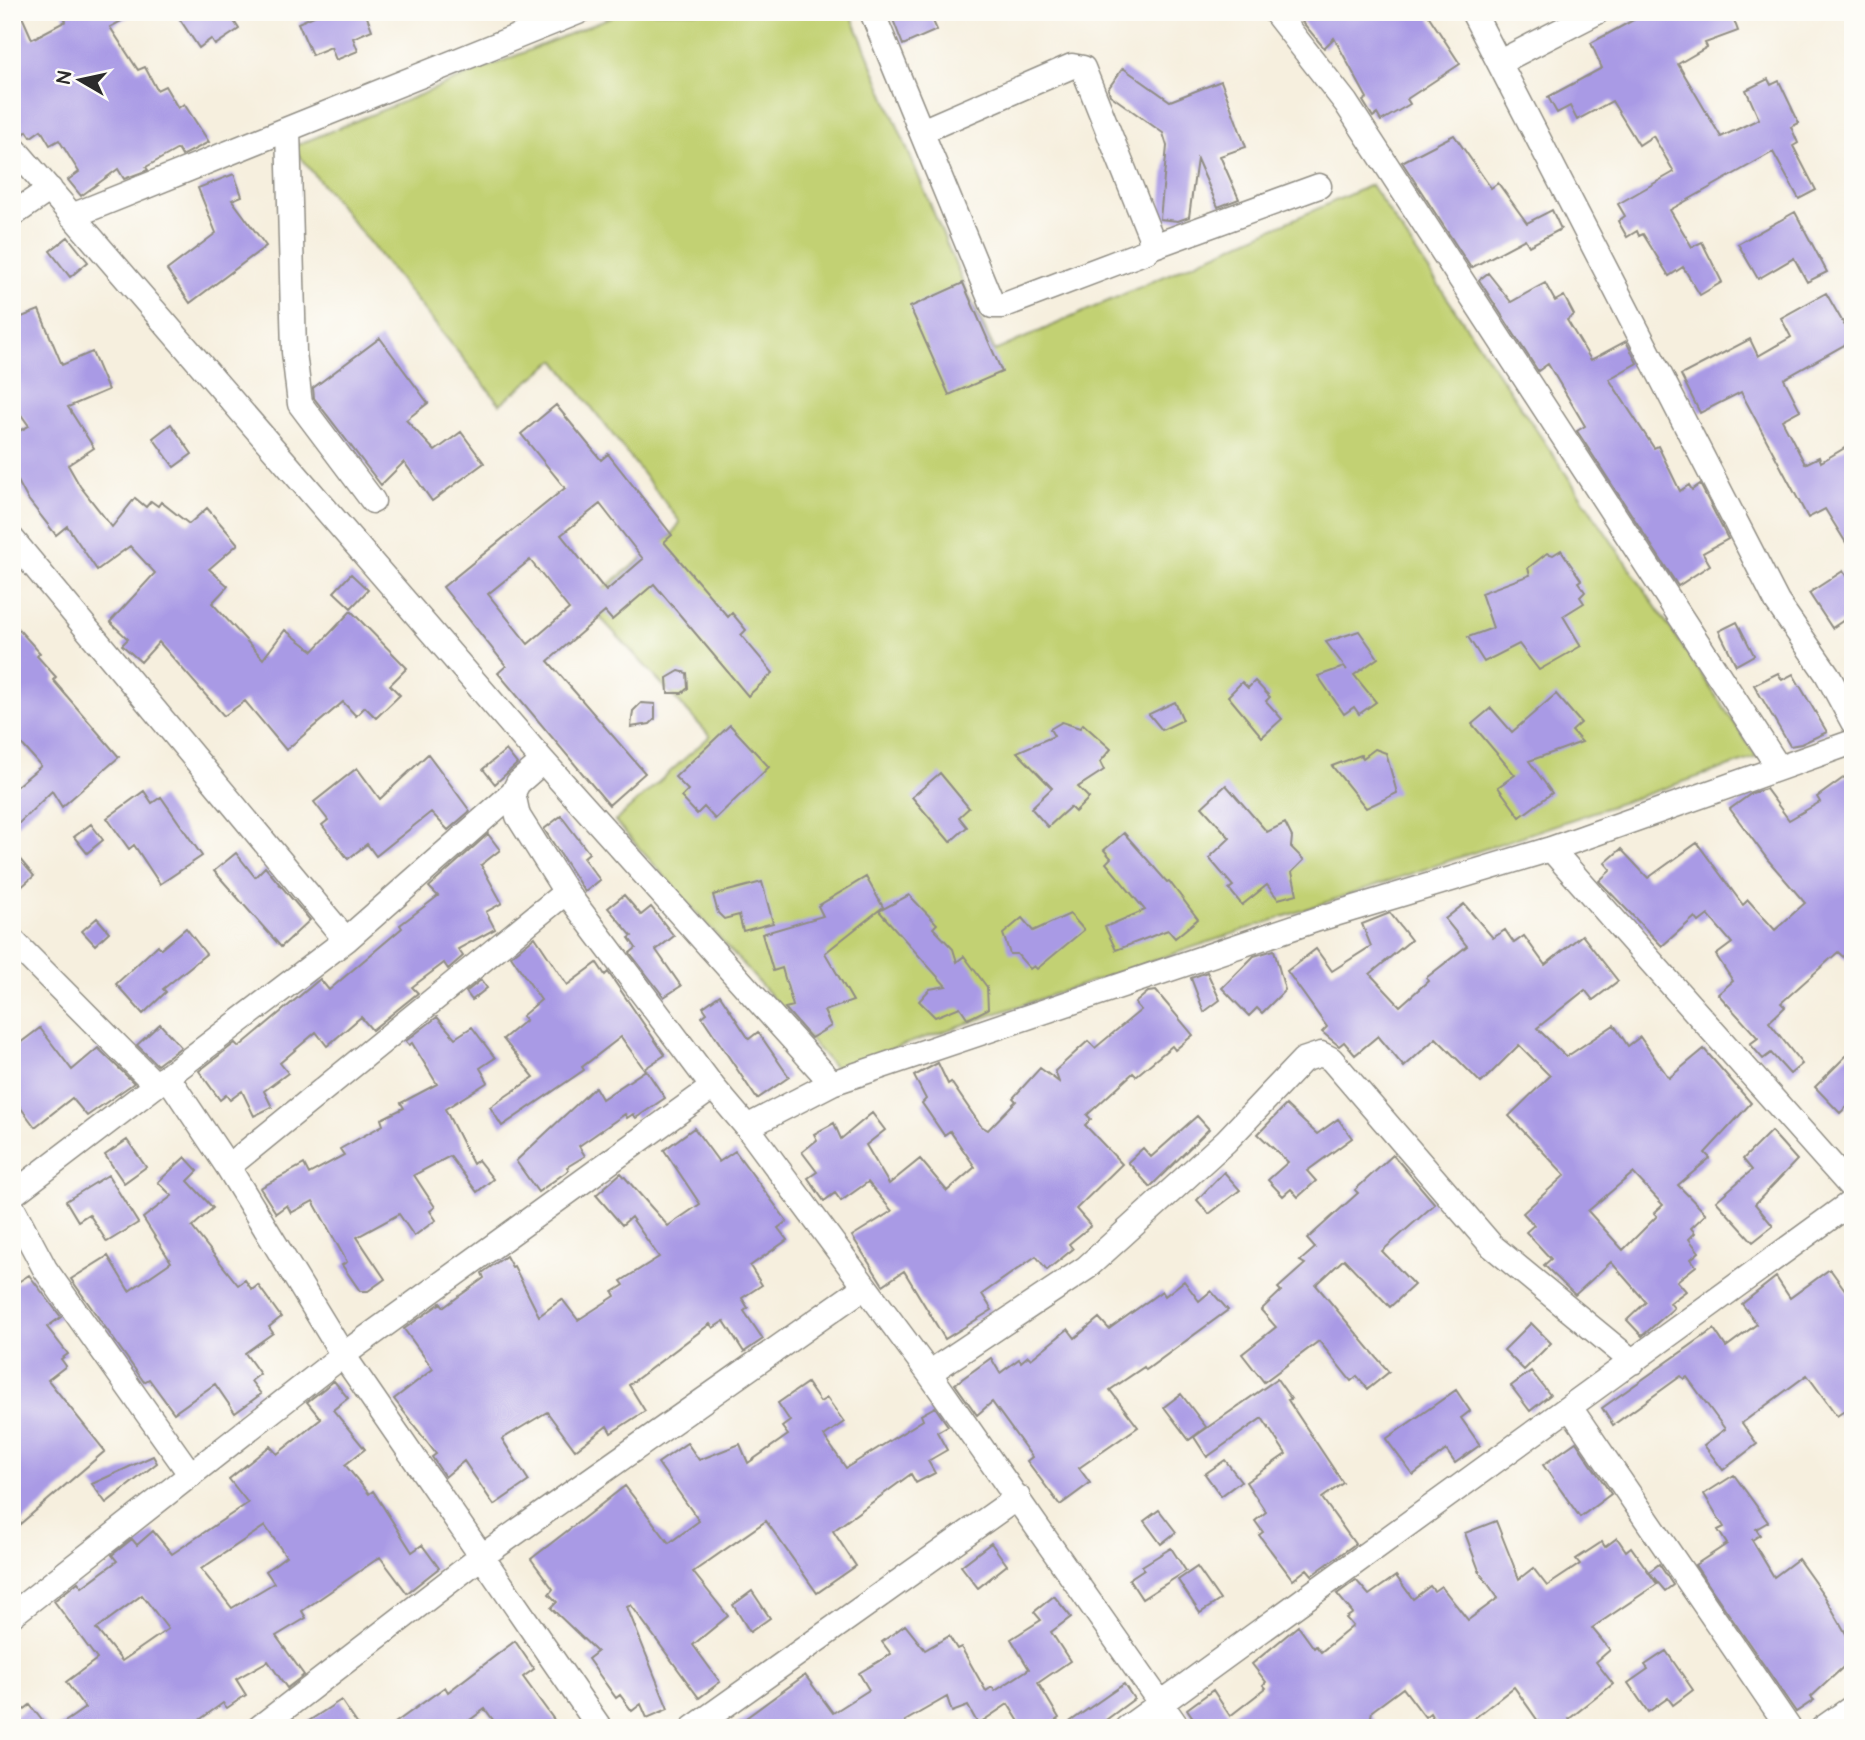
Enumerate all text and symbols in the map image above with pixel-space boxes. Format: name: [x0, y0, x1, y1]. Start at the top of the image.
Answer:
north arrow: [46, 46, 116, 116]
text: N: [50, 69, 79, 86]

